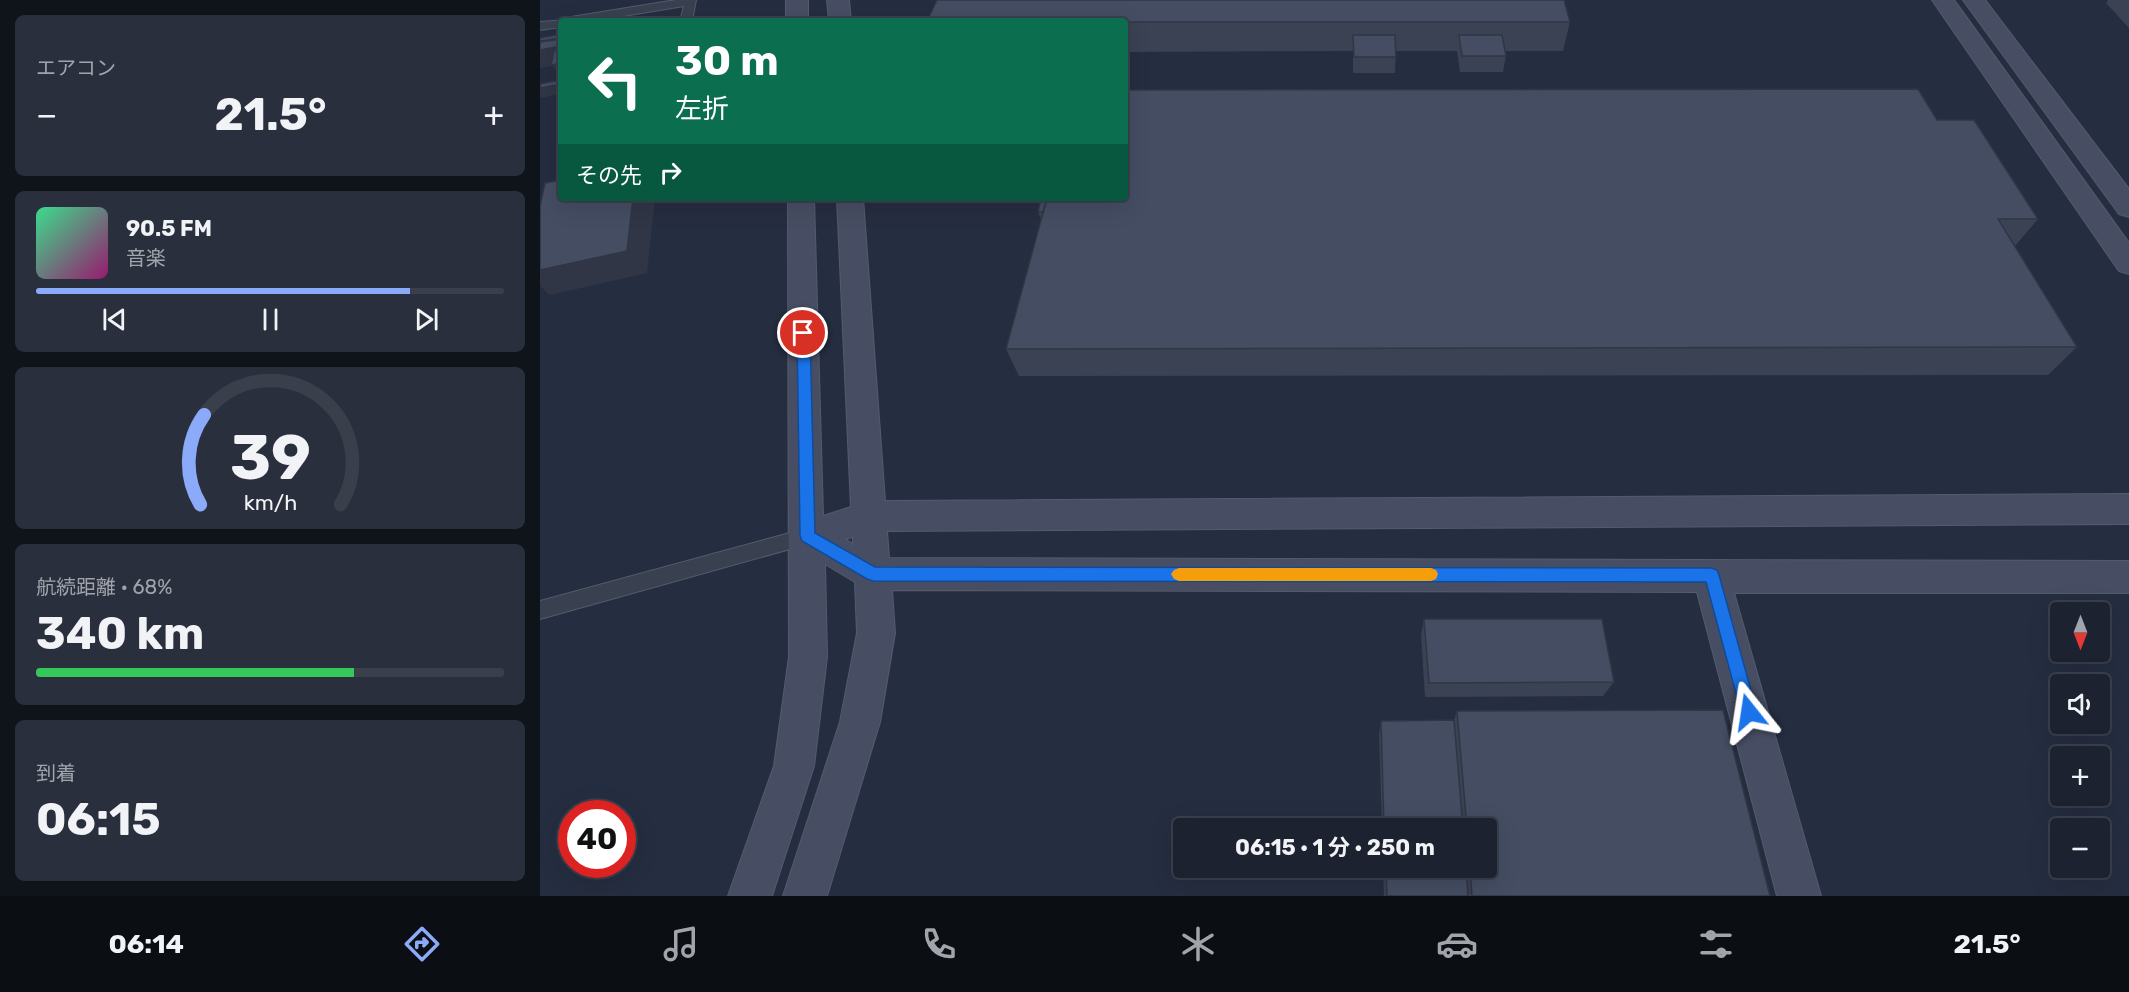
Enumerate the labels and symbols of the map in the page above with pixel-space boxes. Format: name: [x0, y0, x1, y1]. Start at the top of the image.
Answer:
pin: [777, 307, 828, 358]
north arrow: [2050, 602, 2110, 662]
position arrow: [1717, 680, 1781, 744]
speed limit sign: 40: [558, 800, 636, 878]

